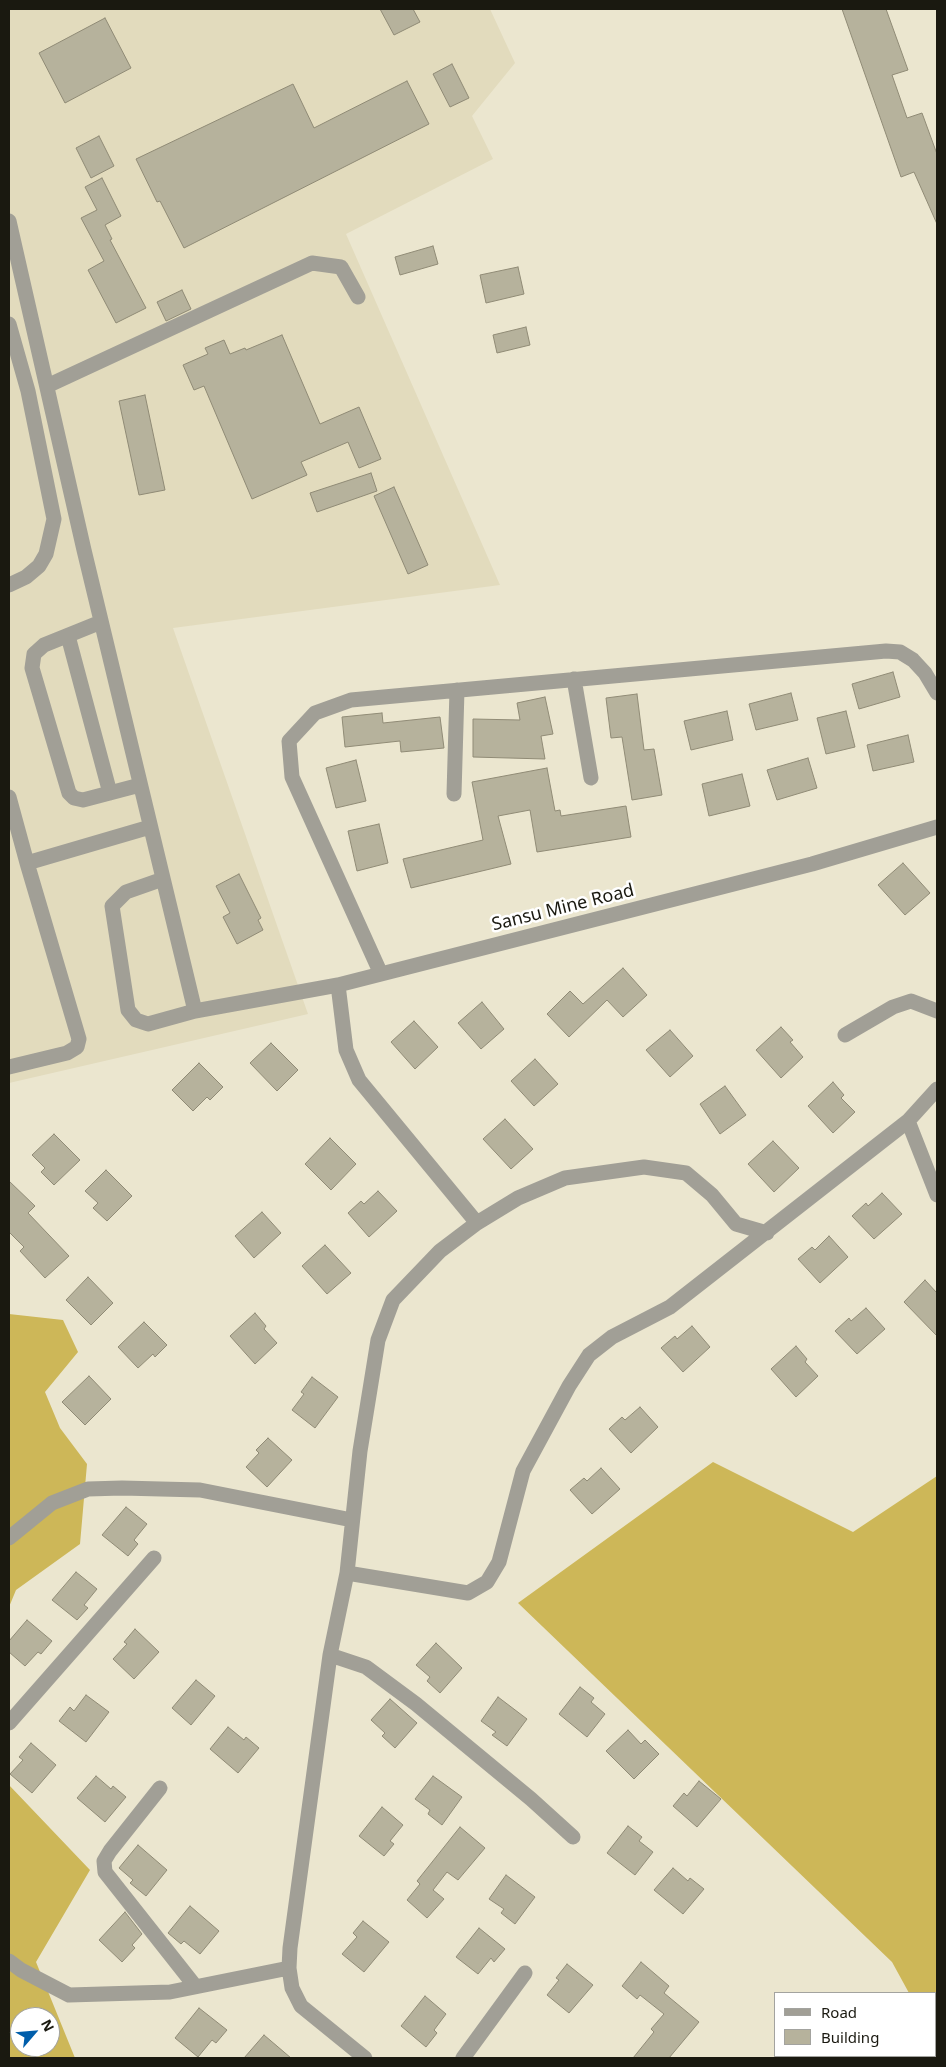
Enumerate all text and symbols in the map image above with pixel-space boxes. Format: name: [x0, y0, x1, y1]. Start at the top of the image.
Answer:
street label: Sansu Mine Road: [490, 880, 636, 936]
legend: [774, 1992, 936, 2057]
text: Road: [821, 2002, 857, 2022]
north arrow: [10, 2007, 60, 2057]
text: N: [37, 2016, 59, 2035]
text: Building: [821, 2027, 879, 2047]

